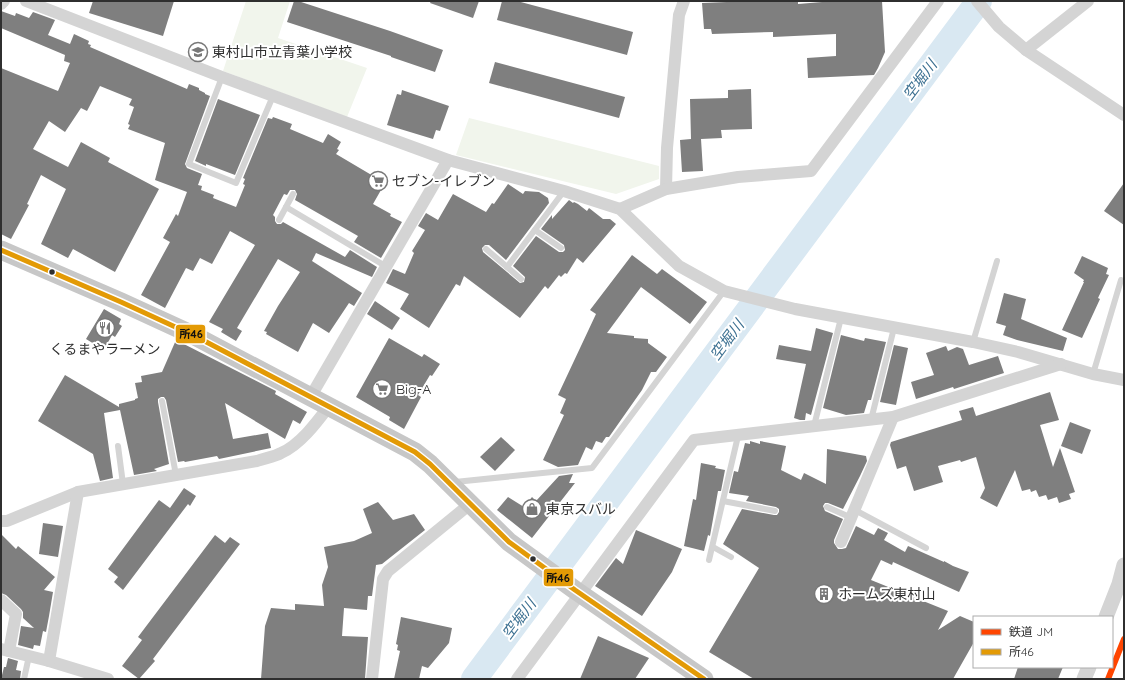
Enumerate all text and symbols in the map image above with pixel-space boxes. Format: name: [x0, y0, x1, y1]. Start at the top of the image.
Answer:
school or university icon: 東村山市立青葉小学校: [187, 41, 209, 63]
place label: 東村山市立青葉小学校: [212, 43, 352, 61]
water label: 空堀川: [898, 54, 942, 103]
supermarket icon: セブン-イレブン: [367, 170, 389, 192]
place label: セブン-イレブン: [392, 172, 495, 190]
unlabelled marker: [47, 267, 57, 277]
water label: 空堀川: [705, 314, 749, 363]
restaurant icon: くるまやラーメン: [94, 317, 116, 339]
line badge: 所46: [175, 324, 206, 344]
text: 所46: [179, 327, 203, 341]
place label: くるまやラーメン: [49, 340, 161, 358]
supermarket icon: Big-A: [371, 378, 393, 400]
place label: Big-A: [396, 380, 431, 398]
shop icon: 東京スバル: [521, 498, 543, 520]
place label: 東京スバル: [546, 500, 616, 518]
unlabelled marker: [528, 554, 538, 564]
line badge: 所46: [543, 568, 574, 587]
text: 所46: [546, 571, 570, 585]
building icon: ホームズ東村山: [813, 583, 835, 605]
place label: ホームズ東村山: [838, 585, 936, 603]
water label: 空堀川: [497, 593, 541, 642]
legend: [973, 616, 1113, 668]
text: 鉄道 JM: [1009, 624, 1053, 639]
text: 所46: [1009, 644, 1034, 659]

